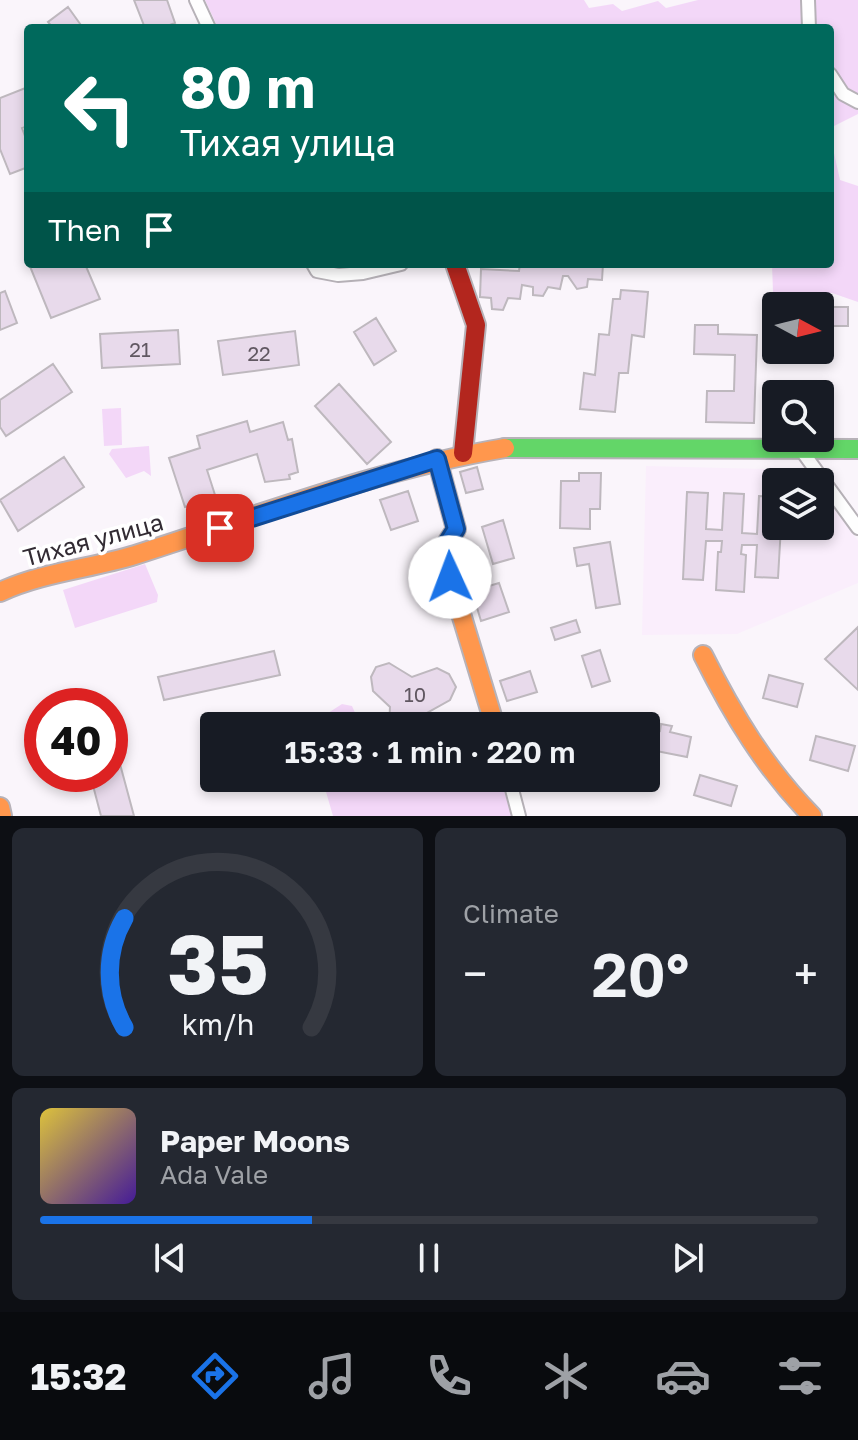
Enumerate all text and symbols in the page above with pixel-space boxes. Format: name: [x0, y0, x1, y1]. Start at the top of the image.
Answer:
text: 80 m: [180, 53, 315, 120]
icon: left: [48, 56, 152, 160]
text: Тихая улица: [180, 121, 396, 164]
icon: arrive: [137, 208, 181, 252]
text: Then: [48, 212, 121, 248]
north arrow: [762, 292, 834, 364]
map controls: [762, 292, 834, 540]
house number: 21: [129, 337, 151, 361]
house number: 22: [247, 341, 271, 365]
button: search: [762, 380, 834, 452]
button: layers: [762, 468, 834, 540]
pin: [186, 494, 254, 562]
street label: Тихая улица: [20, 506, 166, 572]
icon: arrive: [198, 506, 242, 550]
position arrow: [408, 535, 492, 619]
house number: 10: [404, 682, 426, 706]
speed limit sign: 40: [24, 688, 128, 792]
text: 15:33 · 1 min · 220 m: [284, 734, 576, 770]
text: Climate: [463, 898, 559, 929]
text: 35: [167, 912, 268, 1012]
text: 20°: [592, 938, 689, 1010]
text: −: [463, 947, 487, 1000]
text: +: [794, 947, 818, 1000]
text: km/h: [181, 1007, 254, 1041]
text: Paper Moons: [160, 1123, 350, 1159]
text: Ada Vale: [160, 1159, 268, 1190]
icon: previous: [148, 1236, 192, 1280]
icon: pause: [407, 1236, 451, 1280]
icon: next: [666, 1236, 710, 1280]
icon: directions: [187, 1348, 243, 1404]
icon: music: [304, 1348, 360, 1404]
icon: phone: [421, 1348, 477, 1404]
icon: climate: [538, 1348, 594, 1404]
icon: car: [655, 1348, 711, 1404]
icon: filters: [772, 1348, 828, 1404]
text: 15:32: [30, 1355, 126, 1398]

